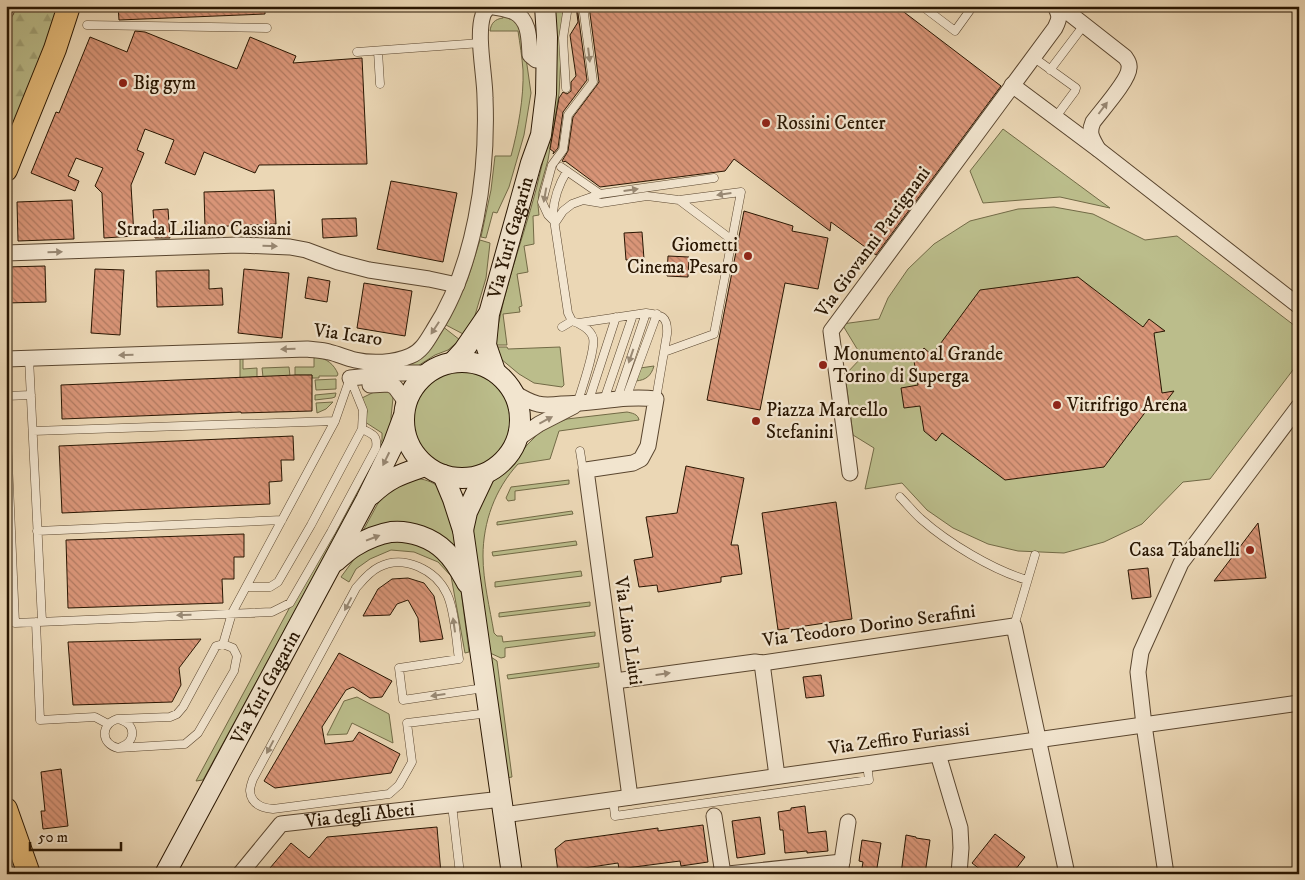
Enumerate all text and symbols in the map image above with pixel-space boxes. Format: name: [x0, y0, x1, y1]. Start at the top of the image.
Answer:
one-way arrow: [585, 47, 593, 63]
place label: Big gym: [133, 72, 196, 95]
marker: Big gym: [117, 77, 129, 89]
one-way arrow: [1098, 102, 1109, 115]
place label: Rossini Center: [776, 112, 886, 135]
marker: Rossini Center: [760, 117, 772, 129]
street label: Via Giovanni Patrignani: [810, 162, 936, 323]
street label: Via Yuri Gagarin: [482, 174, 538, 302]
one-way arrow: [623, 186, 639, 194]
one-way arrow: [540, 188, 548, 204]
one-way arrow: [715, 190, 731, 198]
street label: Strada Liliano Cassiani: [117, 218, 291, 241]
place label: Giometti Cinema Pesaro: [627, 234, 738, 279]
one-way arrow: [262, 242, 278, 250]
one-way arrow: [47, 247, 63, 255]
marker: Giometti Cinema Pesaro: [742, 250, 754, 262]
street label: Via Icaro: [311, 319, 384, 351]
one-way arrow: [430, 322, 440, 335]
place label: Monumento al Grande Torino di Superga: [833, 343, 1003, 388]
one-way arrow: [280, 346, 296, 354]
one-way arrow: [627, 348, 634, 363]
one-way arrow: [118, 351, 134, 359]
marker: Monumento al Grande Torino di Superga: [817, 359, 829, 371]
place label: Vitrifrigo Arena: [1066, 394, 1187, 417]
place label: Piazza Marcello Stefanini: [766, 399, 888, 444]
marker: Vitrifrigo Arena: [1051, 399, 1063, 411]
marker: Piazza Marcello Stefanini: [750, 415, 762, 427]
one-way arrow: [540, 416, 553, 425]
one-way arrow: [381, 452, 389, 466]
one-way arrow: [366, 534, 381, 541]
place label: Casa Tabanelli: [1129, 539, 1240, 562]
marker: Casa Tabanelli: [1244, 544, 1256, 556]
street label: Via Lino Liuti: [609, 574, 647, 687]
one-way arrow: [344, 596, 352, 611]
street label: Via Teodoro Dorino Serafini: [760, 600, 977, 652]
one-way arrow: [175, 612, 191, 620]
one-way arrow: [449, 617, 457, 633]
street label: Via Yuri Gagarin: [225, 626, 305, 749]
one-way arrow: [656, 670, 672, 678]
one-way arrow: [429, 692, 445, 700]
street label: Via Zeffiro Furiassi: [826, 718, 971, 760]
one-way arrow: [266, 739, 274, 754]
street label: Via degli Abeti: [303, 797, 416, 833]
scale bar: [30, 820, 121, 852]
text: 50 m: [38, 828, 68, 847]

